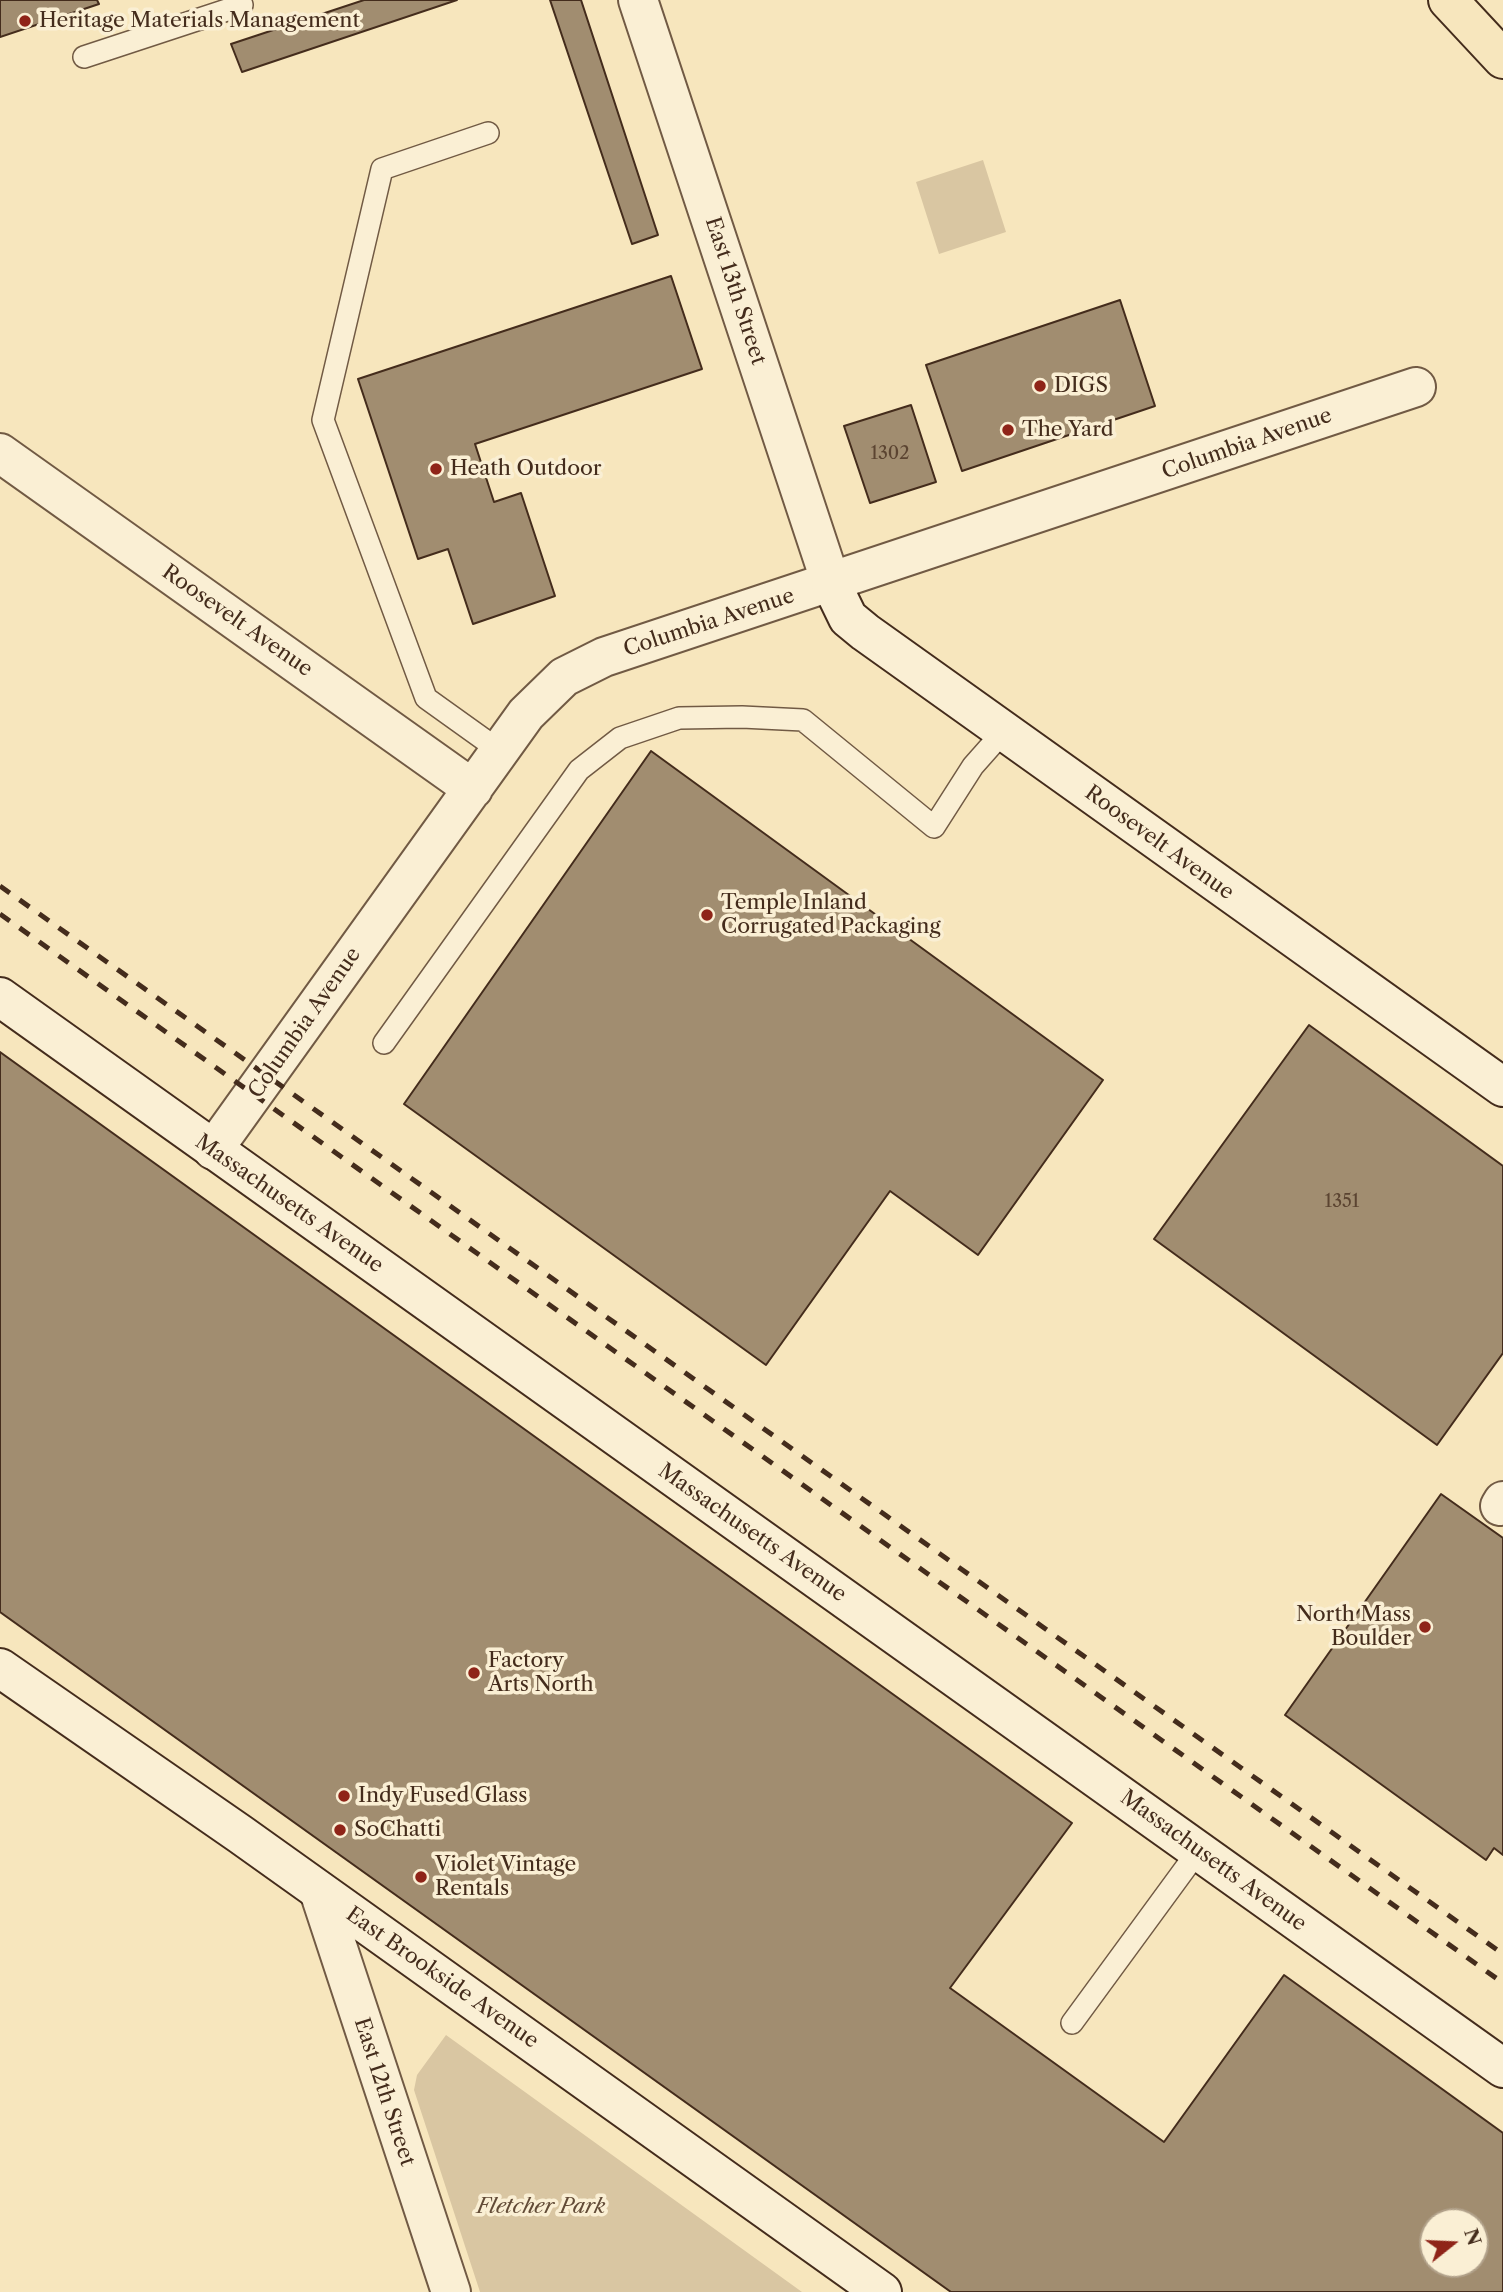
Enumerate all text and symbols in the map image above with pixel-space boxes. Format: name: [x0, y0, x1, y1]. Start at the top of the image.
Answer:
place label: Heritage Materials Management: [39, 8, 360, 34]
marker: Heritage Materials Management: [17, 13, 33, 29]
street label: East 13th Street: [699, 214, 771, 368]
place label: DIGS: [1054, 373, 1108, 399]
marker: DIGS: [1032, 378, 1048, 394]
street label: Columbia Avenue: [1159, 403, 1335, 485]
place label: The Yard: [1022, 417, 1114, 443]
marker: The Yard: [1000, 422, 1016, 438]
house number: 1302: [870, 443, 910, 465]
place label: Heath Outdoor: [450, 456, 602, 482]
marker: Heath Outdoor: [428, 461, 444, 477]
street label: Roosevelt Avenue: [157, 560, 317, 682]
street label: Columbia Avenue: [620, 583, 798, 663]
street label: Roosevelt Avenue: [1080, 781, 1238, 905]
place label: Temple Inland Corrugated Packaging: [721, 890, 940, 940]
marker: Temple Inland Corrugated Packaging: [699, 907, 715, 923]
street label: Columbia Avenue: [244, 943, 366, 1103]
street label: Massachusetts Avenue: [190, 1130, 388, 1278]
house number: 1351: [1325, 1191, 1359, 1213]
street label: Massachusetts Avenue: [653, 1459, 851, 1607]
place label: North Mass Boulder: [1296, 1602, 1411, 1652]
marker: North Mass Boulder: [1417, 1619, 1433, 1635]
place label: Factory Arts North: [488, 1648, 594, 1698]
marker: Factory Arts North: [466, 1665, 482, 1681]
place label: Indy Fused Glass: [358, 1783, 527, 1809]
street label: Massachusetts Avenue: [1115, 1785, 1311, 1937]
marker: Indy Fused Glass: [336, 1788, 352, 1804]
place label: SoChatti: [354, 1817, 441, 1843]
marker: SoChatti: [332, 1822, 348, 1838]
place label: Violet Vintage Rentals: [435, 1852, 576, 1902]
marker: Violet Vintage Rentals: [413, 1869, 429, 1885]
street label: East Brookside Avenue: [341, 1902, 543, 2054]
street label: East 12th Street: [348, 2015, 420, 2169]
park label: Fletcher Park: [477, 2194, 605, 2220]
north arrow: [1419, 2208, 1489, 2278]
text: N: [1459, 2226, 1486, 2248]

